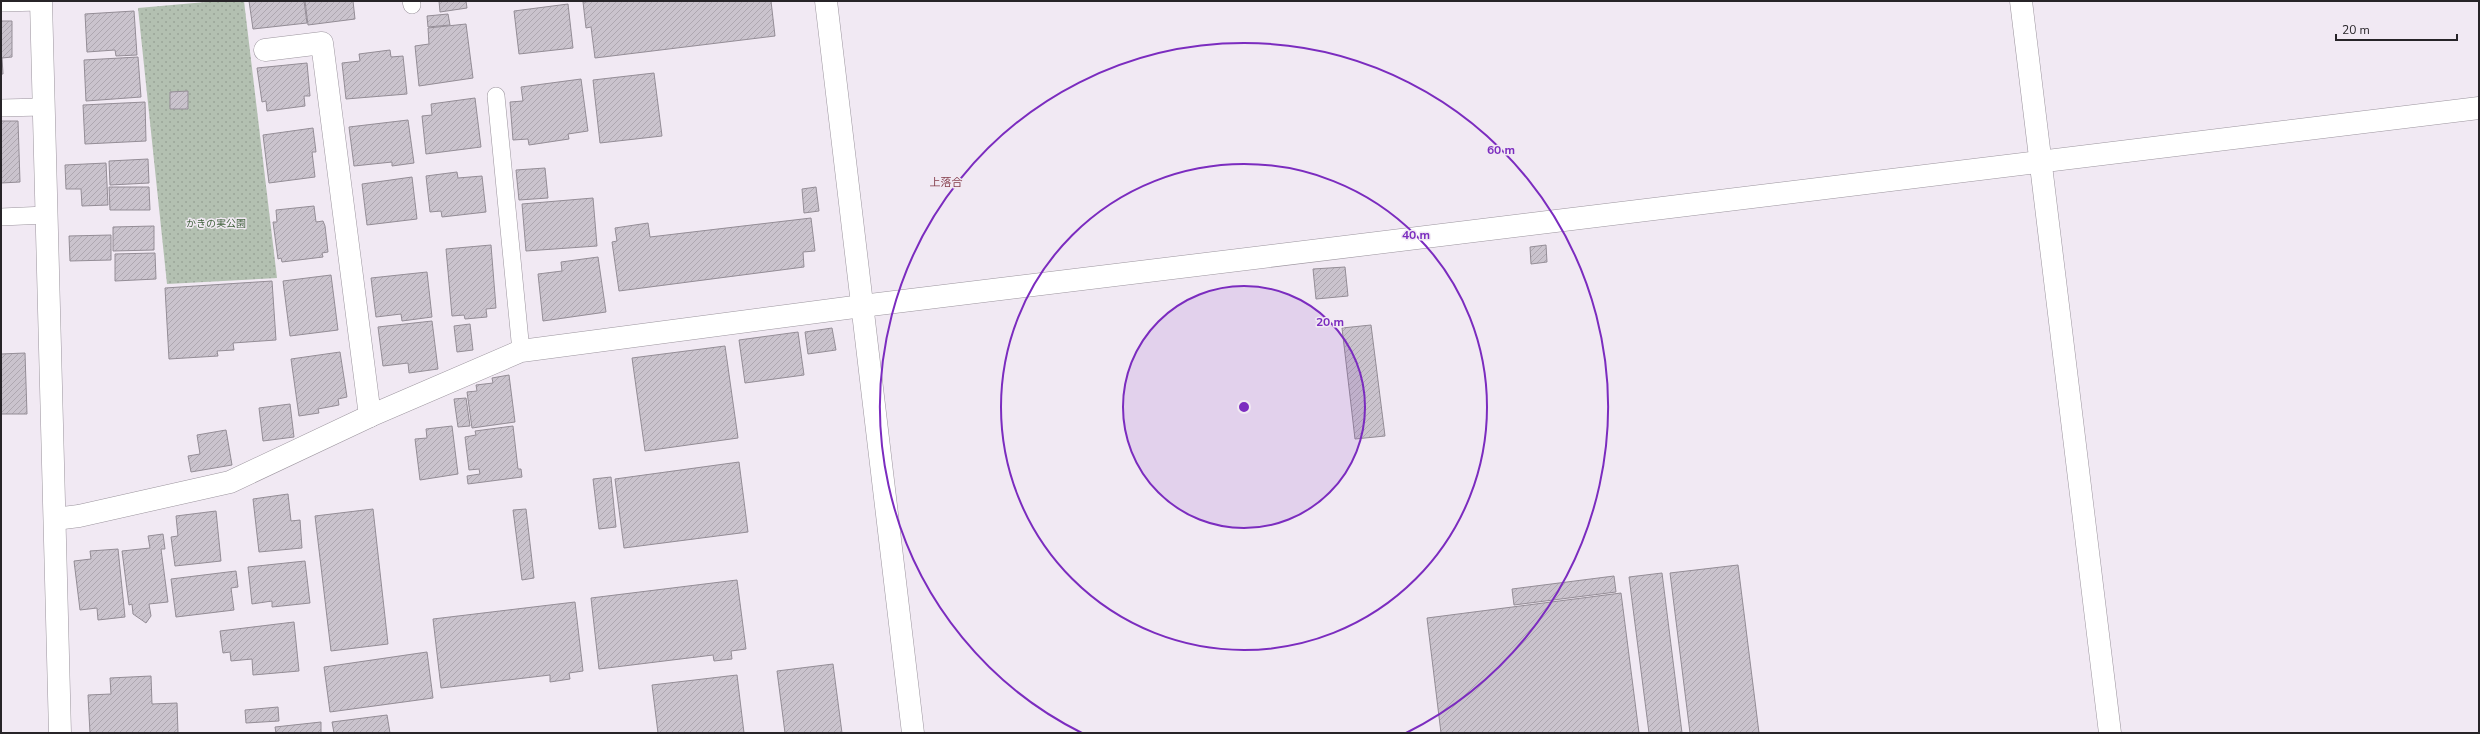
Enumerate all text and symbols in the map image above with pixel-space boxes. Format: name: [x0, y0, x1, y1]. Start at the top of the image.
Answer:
scale bar: [2336, 16, 2457, 42]
text: 20 m: [2342, 22, 2370, 38]
text: 60 m: [1487, 142, 1515, 158]
district label: 上落合: [930, 175, 963, 190]
park label: かきの実公園: [186, 217, 246, 231]
text: 40 m: [1402, 227, 1430, 243]
text: 20 m: [1316, 314, 1344, 330]
centre of rings: [1237, 400, 1251, 414]

